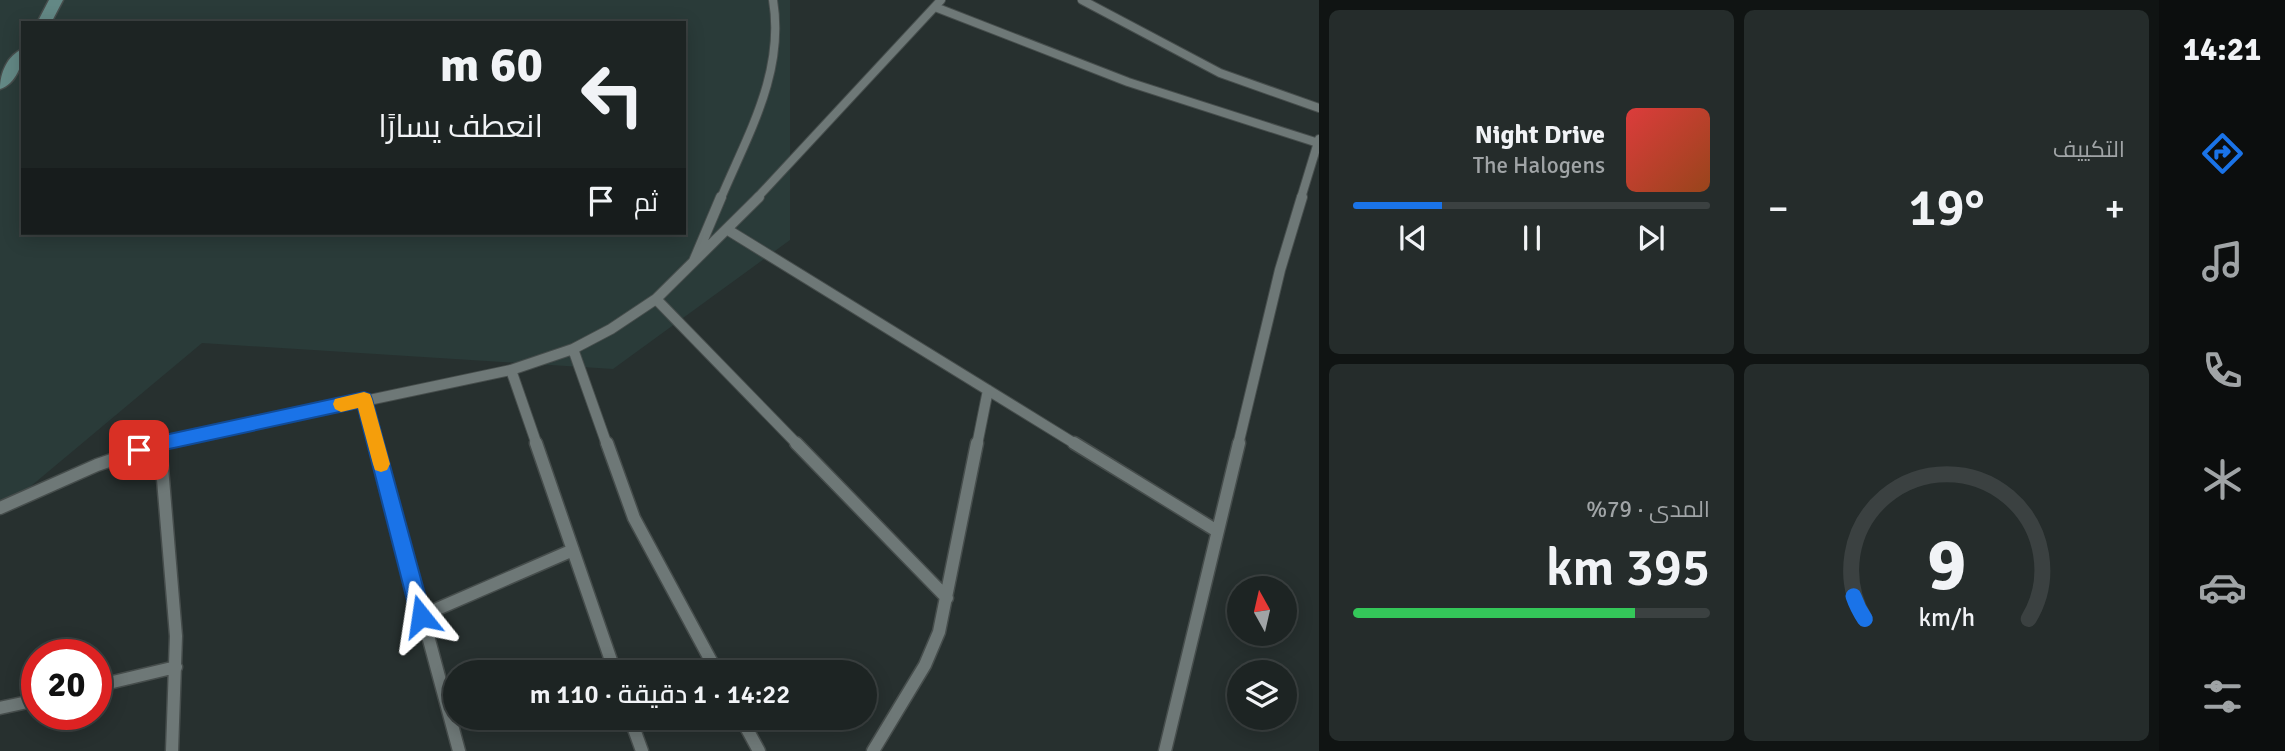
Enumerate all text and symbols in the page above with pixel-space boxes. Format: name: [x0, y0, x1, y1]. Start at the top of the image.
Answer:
text: 14:21: [2183, 30, 2261, 69]
text: 60 m: [440, 35, 543, 95]
icon: left: [567, 49, 658, 140]
text: انعطف يسارًا: [378, 107, 543, 146]
text: Night Drive: [1475, 119, 1605, 151]
icon: directions: [2198, 129, 2247, 178]
text: التكييف: [2053, 135, 2125, 164]
text: The Halogens: [1473, 151, 1605, 180]
text: 19°: [1908, 176, 1985, 240]
icon: arrive: [582, 182, 620, 220]
text: −: [1768, 185, 1789, 232]
text: +: [2104, 185, 2125, 232]
text: ثم: [634, 187, 658, 219]
icon: previous: [1394, 219, 1432, 257]
icon: pause: [1513, 219, 1551, 257]
icon: next: [1632, 219, 1670, 257]
icon: music: [2198, 237, 2247, 286]
icon: phone: [2198, 346, 2247, 395]
pin: [109, 420, 169, 480]
icon: arrive: [120, 431, 158, 469]
icon: climate: [2198, 455, 2247, 504]
text: المدى · 79%: [1586, 495, 1710, 524]
text: 9: [1927, 521, 1966, 610]
text: 395 km: [1546, 536, 1710, 600]
icon: car: [2198, 563, 2247, 612]
north arrow: [1227, 576, 1297, 646]
map controls: [1227, 576, 1297, 730]
position arrow: [384, 579, 458, 653]
text: km/h: [1918, 601, 1975, 632]
speed limit sign: 20: [21, 639, 112, 730]
button: layers: [1227, 660, 1297, 730]
icon: filters: [2198, 672, 2247, 721]
text: 14:22 · 1 دقيقة · 110 m: [530, 679, 790, 711]

